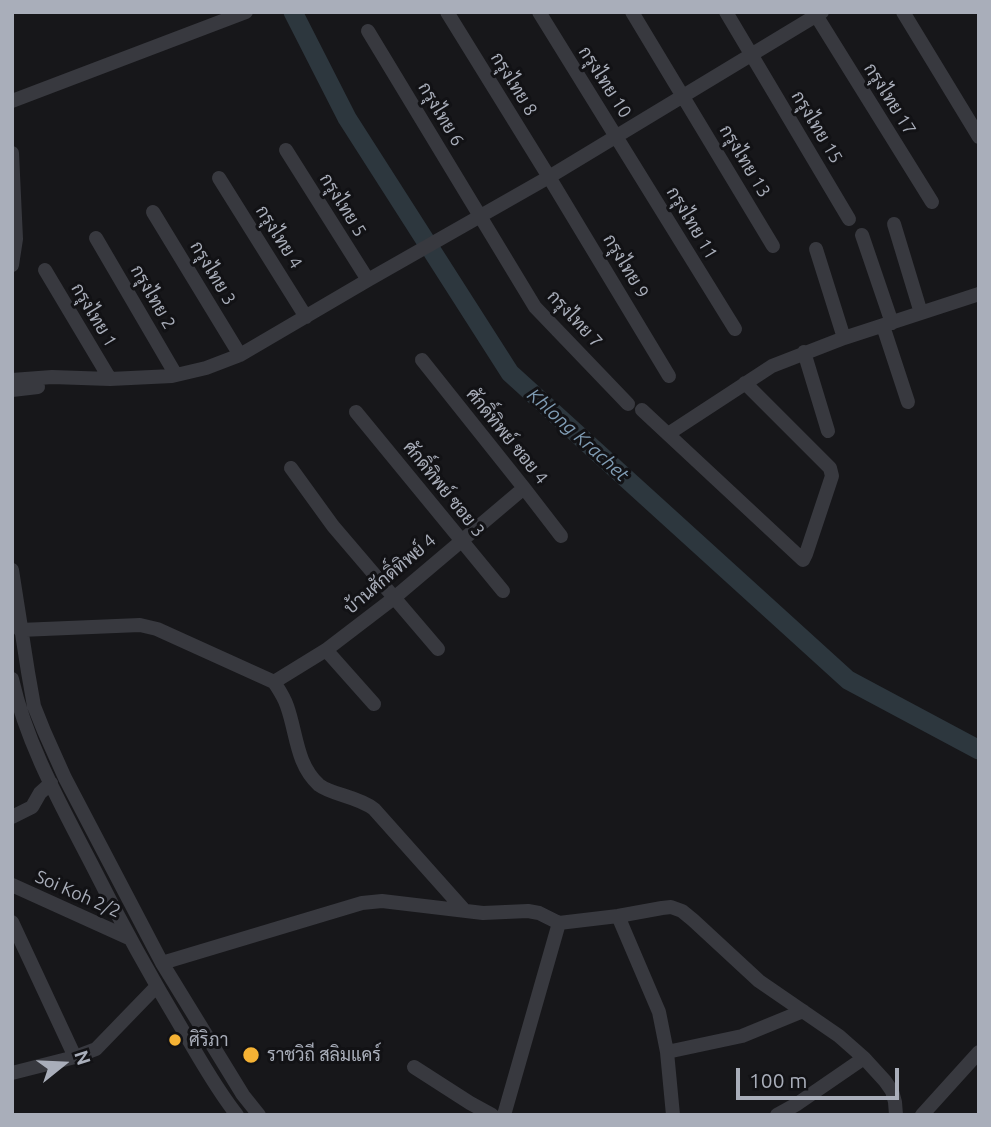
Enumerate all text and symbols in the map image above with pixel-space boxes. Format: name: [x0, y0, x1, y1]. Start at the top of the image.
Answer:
street label: กรุงไทย 10: [574, 42, 636, 122]
street label: กรุงไทย 8: [486, 48, 542, 120]
street label: กรุงไทย 17: [859, 59, 921, 139]
street label: กรุงไทย 6: [414, 78, 468, 150]
street label: กรุงไทย 15: [787, 87, 847, 167]
street label: กรุงไทย 13: [715, 121, 775, 201]
street label: กรุงไทย 5: [315, 169, 371, 241]
street label: กรุงไทย 11: [662, 183, 722, 263]
street label: กรุงไทย 4: [251, 201, 307, 273]
street label: กรุงไทย 9: [599, 230, 653, 302]
street label: กรุงไทย 3: [186, 237, 240, 309]
street label: กรุงไทย 2: [126, 261, 180, 333]
street label: กรุงไทย 1: [67, 279, 121, 351]
street label: กรุงไทย 7: [543, 286, 607, 352]
street label: ศักดิ์ทิพย์ ซอย 4: [462, 384, 552, 488]
water label: Khlong Krachet: [523, 384, 633, 486]
street label: ศักดิ์ทิพย์ ซอย 3: [399, 437, 489, 541]
street label: บ้านศักดิ์ทิพย์ 4: [340, 529, 440, 619]
street label: Soi Koh 2/2: [32, 866, 124, 922]
north arrow: [28, 1029, 98, 1099]
place label: ศิริภา: [189, 1029, 228, 1051]
marker: ศิริภา: [167, 1032, 183, 1048]
place label: ราชวิถี สลิมแคร์: [267, 1044, 381, 1066]
marker: ราชวิถี สลิมแคร์: [241, 1045, 261, 1065]
text: N: [70, 1047, 96, 1068]
scale bar: [739, 1054, 902, 1098]
text: 100 m: [749, 1068, 807, 1092]

